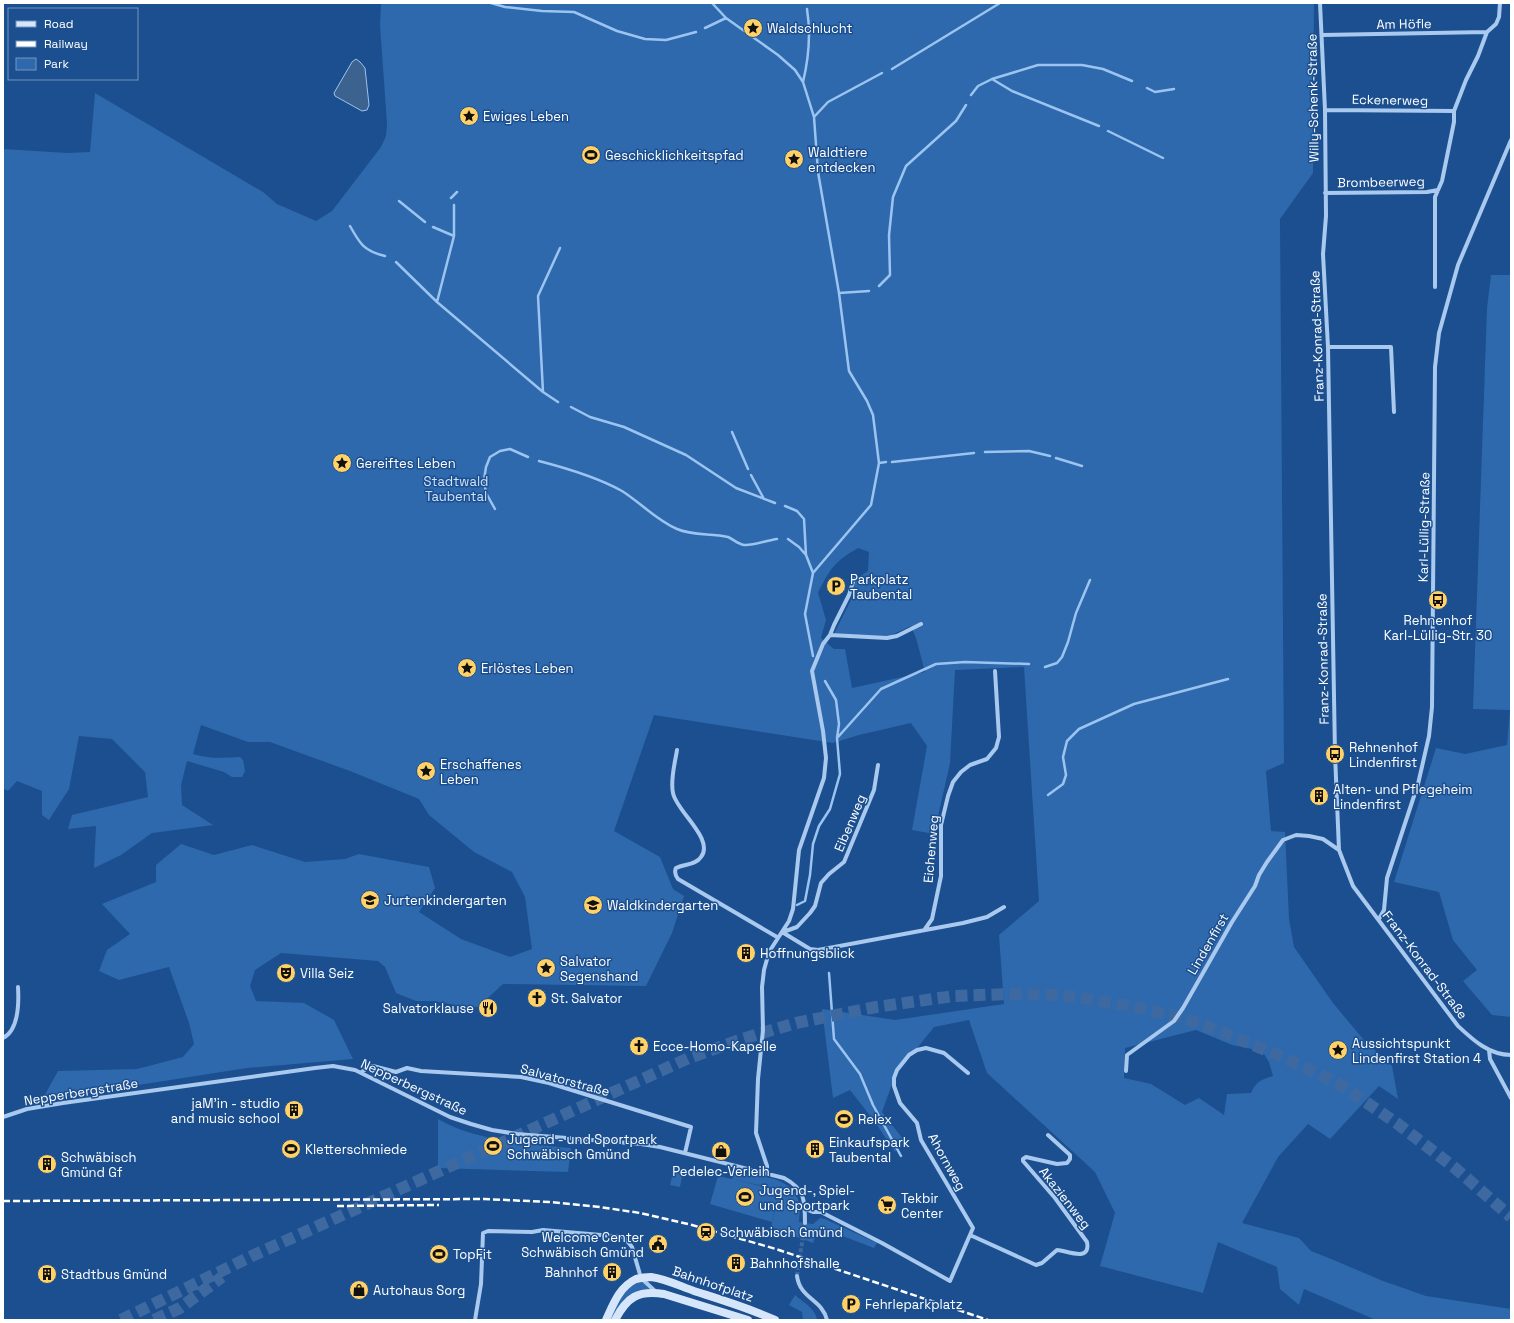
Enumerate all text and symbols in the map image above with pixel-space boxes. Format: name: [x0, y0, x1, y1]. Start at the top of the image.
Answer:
legend: [8, 8, 138, 80]
street label: Am Höfle: [1376, 15, 1432, 33]
text: Road: [44, 16, 73, 32]
place icon: Waldschlucht: [742, 17, 764, 39]
place label: Waldschlucht: [767, 20, 853, 37]
street label: Willy-Schenk-Straße: [1303, 34, 1323, 162]
text: Railway: [44, 36, 88, 52]
text: Park: [44, 56, 69, 72]
street label: Eckenerweg: [1352, 91, 1428, 109]
place icon: Ewiges Leben: [458, 105, 480, 127]
place label: Ewiges Leben: [483, 108, 569, 125]
sports icon: Geschicklichkeitspfad: [580, 144, 602, 166]
place label: Waldtiere entdecken: [808, 144, 875, 176]
place label: Geschicklichkeitspfad: [605, 147, 744, 164]
place icon: Waldtiere entdecken: [783, 148, 805, 170]
street label: Brombeerweg: [1337, 173, 1425, 191]
street label: Franz-Konrad-Straße: [1306, 270, 1328, 402]
place icon: Gereiftes Leben: [331, 452, 353, 474]
place label: Gereiftes Leben: [356, 455, 456, 472]
street label: Karl-Lüllig-Straße: [1415, 472, 1433, 582]
park label: Stadtwald Taubental: [424, 473, 488, 505]
place label: Parkplatz Taubental: [850, 571, 912, 603]
parking icon: Parkplatz Taubental: [825, 575, 847, 597]
bus stop icon: Rehnenhof Karl-Lüllig-Str. 30: [1427, 589, 1449, 611]
street label: Franz-Konrad-Straße: [1313, 593, 1333, 725]
place label: Rehnenhof Karl-Lüllig-Str. 30: [1384, 612, 1492, 644]
place icon: Erlöstes Leben: [456, 657, 478, 679]
place label: Erlöstes Leben: [481, 660, 574, 677]
place label: Rehnenhof Lindenfirst: [1349, 739, 1418, 771]
bus stop icon: Rehnenhof Lindenfirst: [1324, 743, 1346, 765]
place label: Erschaffenes Leben: [440, 756, 522, 788]
place icon: Erschaffenes Leben: [415, 760, 437, 782]
place label: Alten- und Pflegeheim Lindenfirst: [1333, 781, 1473, 813]
building icon: Alten- und Pflegeheim Lindenfirst: [1308, 785, 1330, 807]
street label: Eibenweg: [830, 792, 870, 854]
street label: Eichenweg: [920, 814, 942, 884]
school or university icon: Jurtenkindergarten: [359, 889, 381, 911]
place label: Jurtenkindergarten: [384, 892, 507, 909]
school or university icon: Waldkindergarten: [582, 894, 604, 916]
place label: Waldkindergarten: [607, 897, 718, 914]
street label: Franz-Konrad-Straße: [1379, 907, 1471, 1023]
street label: Lindenfirst: [1184, 910, 1232, 978]
building icon: Hoffnungsblick: [735, 942, 757, 964]
place label: Hoffnungsblick: [760, 945, 855, 962]
place label: Salvator Segenshand: [560, 953, 638, 985]
place icon: Salvator Segenshand: [535, 957, 557, 979]
theatre icon: Villa Seiz: [275, 962, 297, 984]
place label: Villa Seiz: [300, 965, 354, 982]
church icon: St. Salvator: [526, 987, 548, 1009]
place label: St. Salvator: [551, 990, 622, 1007]
restaurant icon: Salvatorklause: [477, 997, 499, 1019]
place label: Salvatorklause: [383, 1000, 474, 1017]
church icon: Ecce-Homo-Kapelle: [628, 1035, 650, 1057]
place label: Aussichtspunkt Lindenfirst Station 4: [1352, 1035, 1481, 1067]
place label: Ecce-Homo-Kapelle: [653, 1038, 777, 1055]
place icon: Aussichtspunkt Lindenfirst Station 4: [1327, 1039, 1349, 1061]
street label: Nepperbergstraße: [358, 1055, 470, 1119]
street label: Salvatorstraße: [518, 1060, 612, 1100]
street label: Nepperbergstraße: [23, 1075, 139, 1109]
place label: jaM'in - studio and music school: [171, 1095, 280, 1127]
building icon: jaM'in - studio and music school: [283, 1099, 305, 1121]
sports icon: Relex: [833, 1108, 855, 1130]
place label: Relex: [858, 1111, 892, 1128]
street label: Ahornweg: [924, 1130, 970, 1194]
place label: Jugend - und Sportpark Schwäbisch Gmünd: [507, 1131, 657, 1163]
place label: Einkaufspark Taubental: [829, 1134, 910, 1166]
sports icon: Jugend - und Sportpark Schwäbisch Gmünd: [482, 1135, 504, 1157]
sports icon: Kletterschmiede: [280, 1138, 302, 1160]
building icon: Einkaufspark Taubental: [804, 1138, 826, 1160]
shop icon: Pedelec-Verleih: [710, 1140, 732, 1162]
place label: Kletterschmiede: [305, 1141, 407, 1158]
place label: Schwäbisch Gmünd Gf: [61, 1149, 137, 1181]
building icon: Schwäbisch Gmünd Gf: [36, 1153, 58, 1175]
place label: Pedelec-Verleih: [672, 1163, 770, 1180]
street label: Akazienweg: [1035, 1163, 1095, 1233]
place label: Jugend-, Spiel- und Sportpark: [759, 1182, 855, 1214]
sports icon: Jugend-, Spiel- und Sportpark: [734, 1186, 756, 1208]
place label: Tekbir Center: [901, 1190, 943, 1222]
supermarket icon: Tekbir Center: [876, 1194, 898, 1216]
station icon: Schwäbisch Gmünd: [695, 1221, 717, 1243]
place label: Schwäbisch Gmünd: [720, 1224, 843, 1241]
place label: Welcome Center Schwäbisch Gmünd: [521, 1229, 644, 1261]
public building icon: Welcome Center Schwäbisch Gmünd: [647, 1233, 669, 1255]
sports icon: TopFit: [428, 1243, 450, 1265]
place label: TopFit: [453, 1246, 492, 1263]
building icon: Bahnhofshalle: [725, 1252, 747, 1274]
place label: Bahnhofshalle: [750, 1255, 840, 1272]
building icon: Bahnhof: [601, 1261, 623, 1283]
street label: Bahnhofplatz: [670, 1262, 756, 1306]
building icon: Stadtbus Gmünd: [36, 1263, 58, 1285]
place label: Bahnhof: [544, 1264, 598, 1281]
place label: Stadtbus Gmünd: [61, 1266, 167, 1283]
shop icon: Autohaus Sorg: [348, 1279, 370, 1301]
place label: Autohaus Sorg: [373, 1282, 465, 1299]
parking icon: Fehrleparkplatz: [840, 1293, 862, 1315]
place label: Fehrleparkplatz: [865, 1296, 963, 1313]

